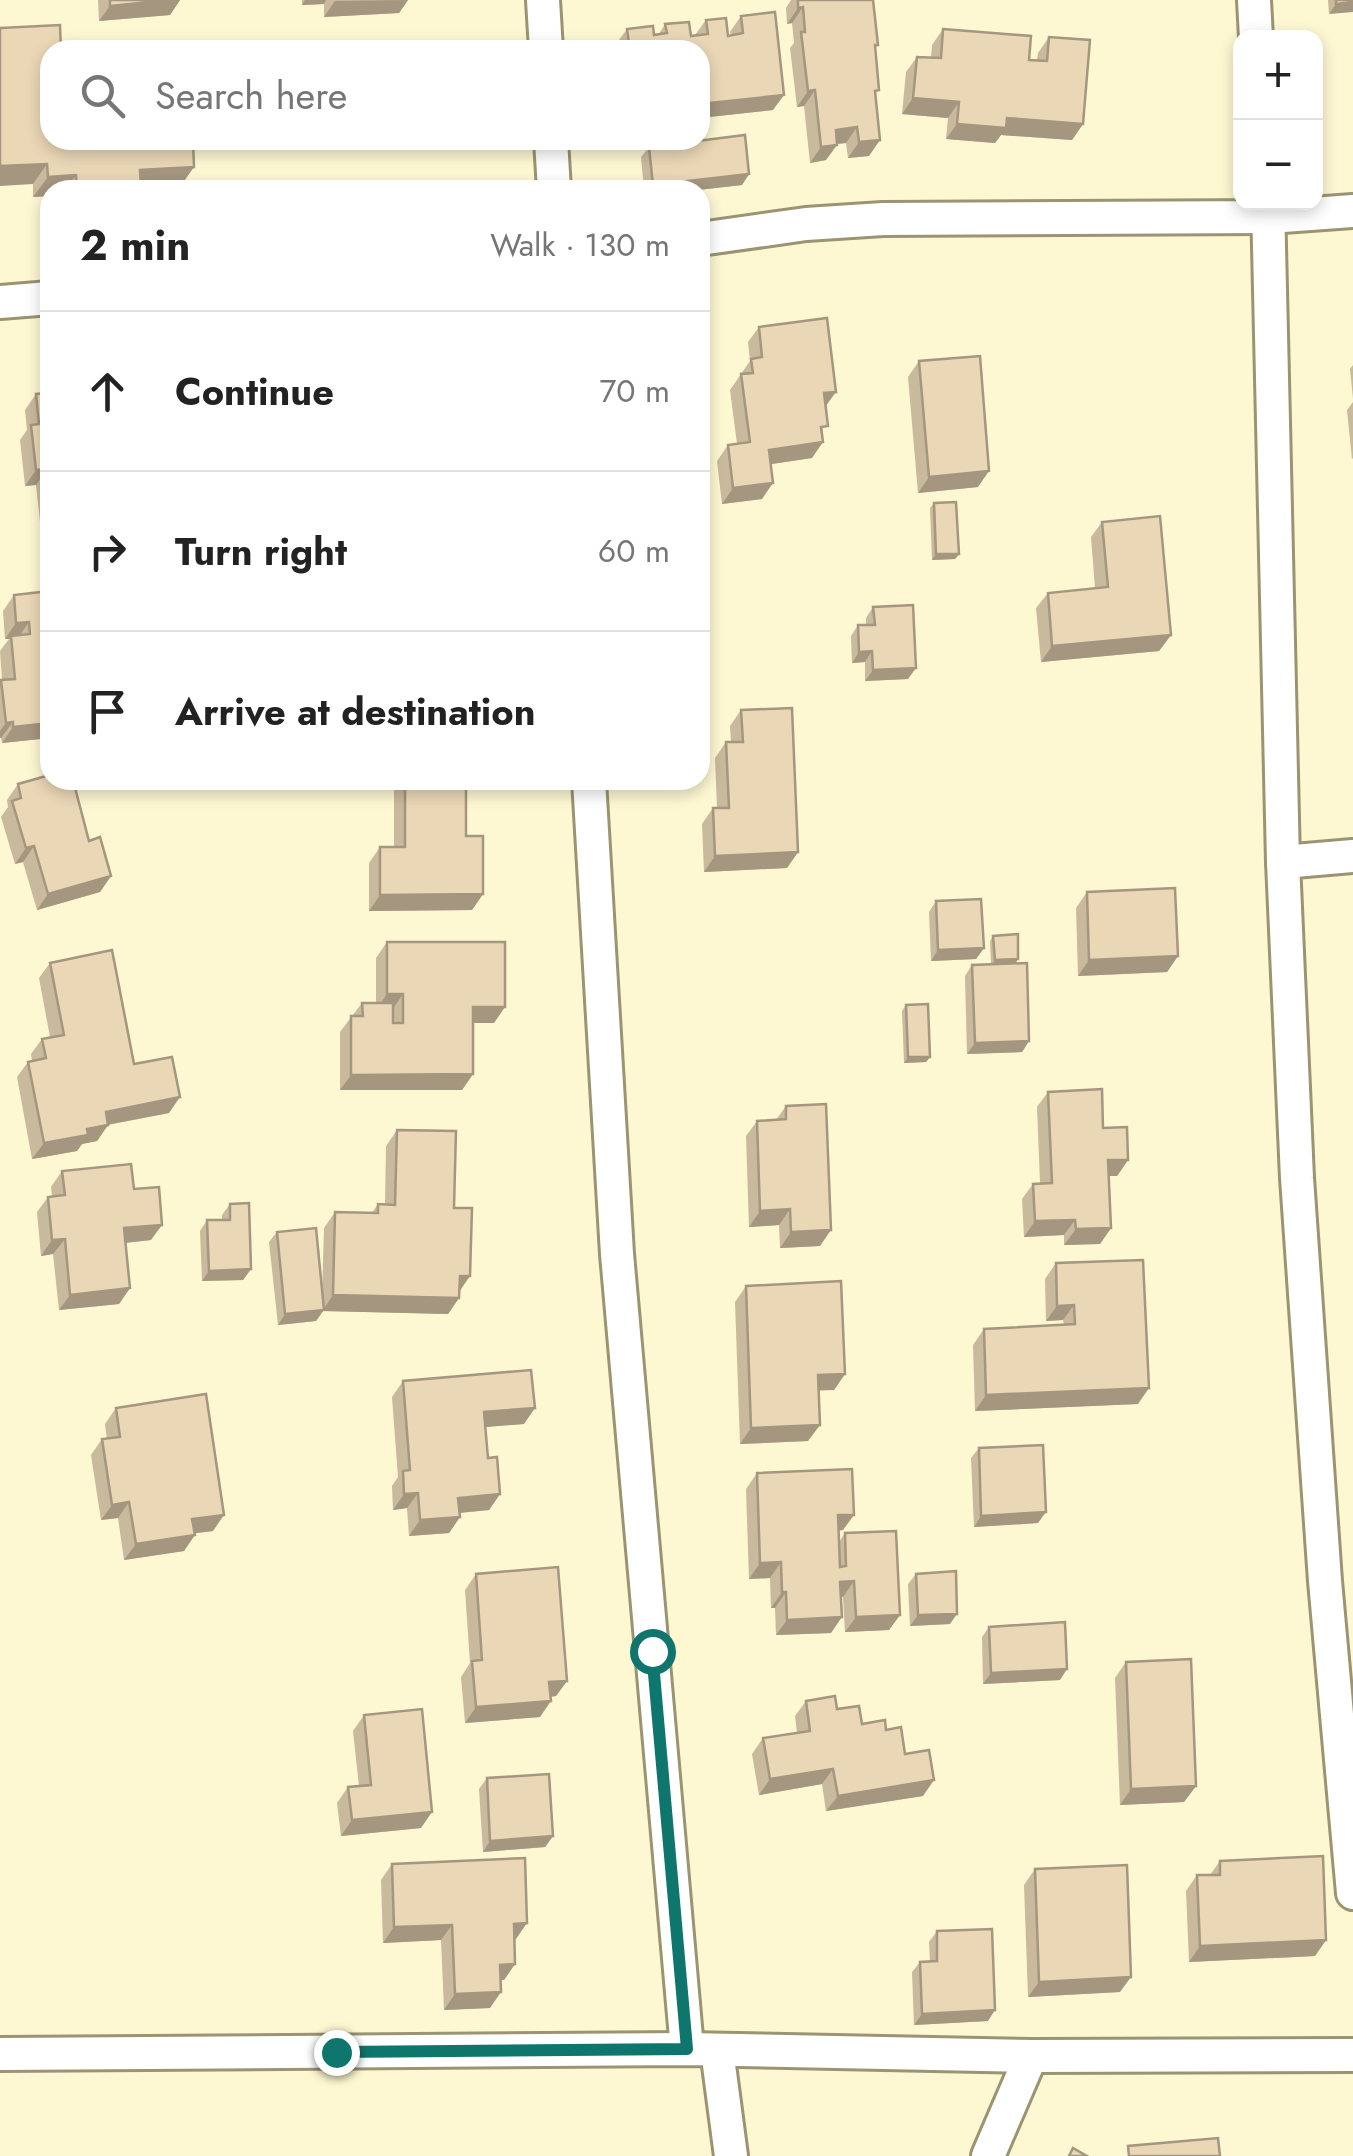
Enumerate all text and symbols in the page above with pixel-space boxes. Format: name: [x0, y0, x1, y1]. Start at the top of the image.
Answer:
map controls: [1233, 30, 1323, 210]
button: +: [1233, 30, 1323, 120]
search box: [40, 40, 710, 150]
icon: search: [75, 68, 130, 123]
text: Search here: [155, 68, 347, 123]
button: −: [1233, 120, 1323, 210]
text: 2 min: [80, 215, 190, 276]
text: Walk · 130 m: [490, 222, 670, 268]
icon: ahead: [80, 364, 135, 419]
text: Continue: [175, 364, 334, 419]
text: 70 m: [599, 368, 670, 414]
icon: right: [80, 524, 135, 579]
text: Turn right: [175, 524, 347, 579]
text: 60 m: [598, 528, 670, 574]
icon: arrive: [80, 684, 135, 739]
text: Arrive at destination: [175, 684, 536, 739]
route start: [630, 1629, 676, 1675]
route end: [314, 2030, 360, 2076]

